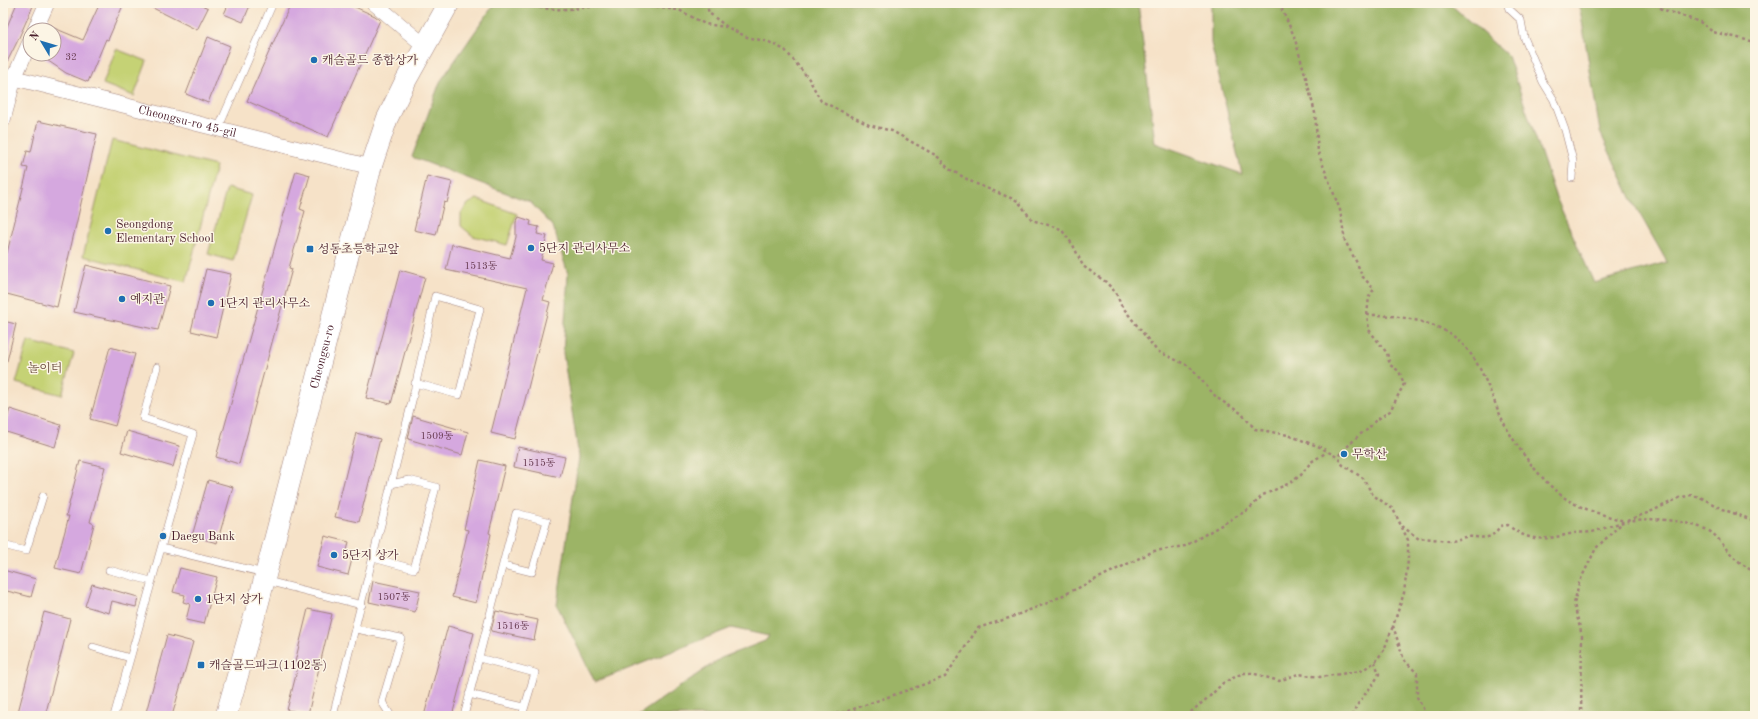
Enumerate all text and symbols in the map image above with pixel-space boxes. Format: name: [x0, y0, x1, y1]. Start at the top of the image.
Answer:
north arrow: [22, 22, 62, 62]
text: N: [28, 30, 43, 43]
house number: 32: [65, 52, 77, 62]
place label: 캐슬골드 종합상가: [322, 54, 419, 67]
marker: 캐슬골드 종합상가: [309, 55, 319, 65]
street label: Cheongsu-ro 45-gil: [137, 104, 237, 140]
place label: Seongdong Elementary School: [116, 219, 214, 245]
marker: Seongdong Elementary School: [103, 226, 113, 236]
place label: 5단지 관리사무소: [539, 242, 631, 255]
place label: 성동초등학교앞: [318, 243, 400, 256]
marker: 5단지 관리사무소: [526, 243, 536, 253]
marker: 성동초등학교앞: [305, 244, 315, 254]
house number: 1513동: [465, 261, 498, 271]
place label: 예지관: [130, 293, 165, 306]
marker: 예지관: [117, 294, 127, 304]
place label: 1단지 관리사무소: [219, 297, 311, 310]
marker: 1단지 관리사무소: [206, 298, 216, 308]
street label: Cheongsu-ro: [309, 323, 337, 390]
park label: 놀이터: [28, 361, 62, 375]
house number: 1509동: [421, 431, 454, 441]
place label: 무학산: [1352, 448, 1387, 461]
marker: 무학산: [1339, 449, 1349, 459]
house number: 1515동: [523, 458, 556, 468]
marker: Daegu Bank: [158, 531, 168, 541]
place label: Daegu Bank: [171, 531, 235, 543]
place label: 5단지 상가: [342, 549, 399, 562]
marker: 5단지 상가: [329, 550, 339, 560]
house number: 1507동: [378, 592, 411, 602]
place label: 1단지 상가: [206, 593, 263, 606]
marker: 1단지 상가: [193, 594, 203, 604]
house number: 1516동: [497, 621, 530, 631]
place label: 캐슬골드파크(1102동): [209, 659, 327, 672]
marker: 캐슬골드파크(1102동): [196, 660, 206, 670]

